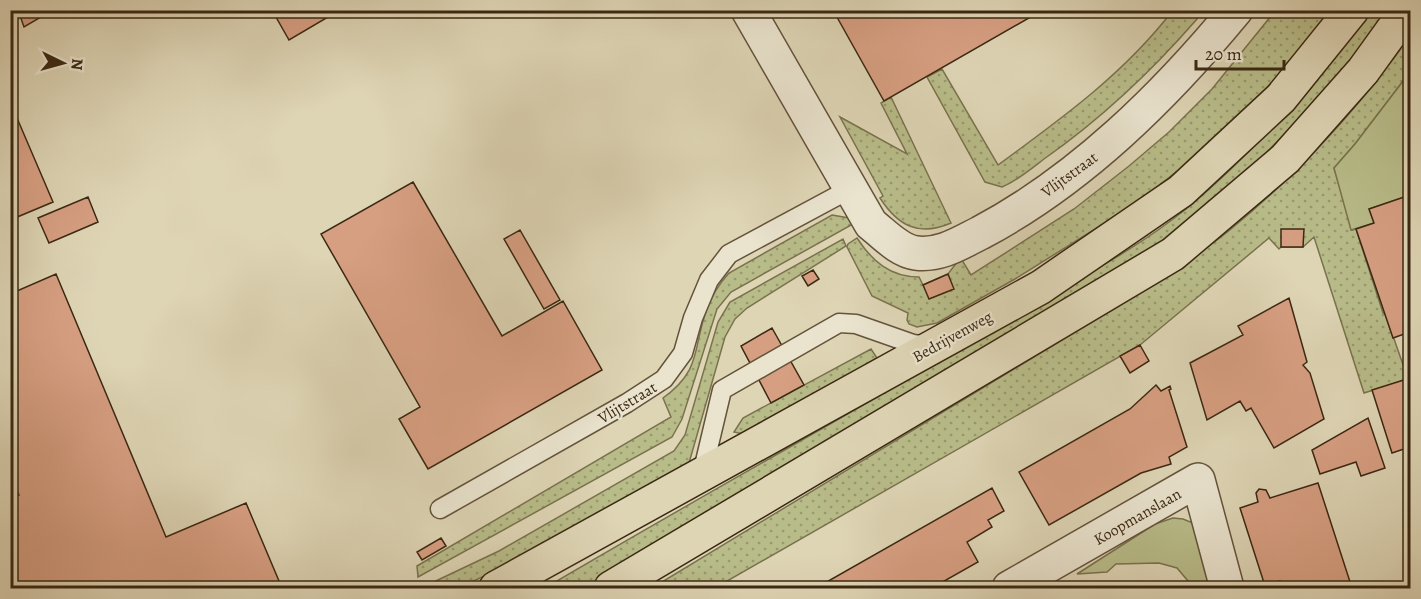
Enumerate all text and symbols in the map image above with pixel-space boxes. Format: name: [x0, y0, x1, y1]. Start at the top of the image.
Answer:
north arrow: [33, 33, 93, 93]
scale bar: [1196, 33, 1284, 71]
text: 20 m: [1205, 42, 1242, 66]
text: N: [65, 57, 88, 71]
street label: Vlijtstraat: [1036, 147, 1102, 203]
street label: Bedrijvenweg: [909, 306, 996, 368]
street label: Vlijtstraat: [593, 377, 661, 430]
street label: Koopmanslaan: [1090, 483, 1185, 551]

